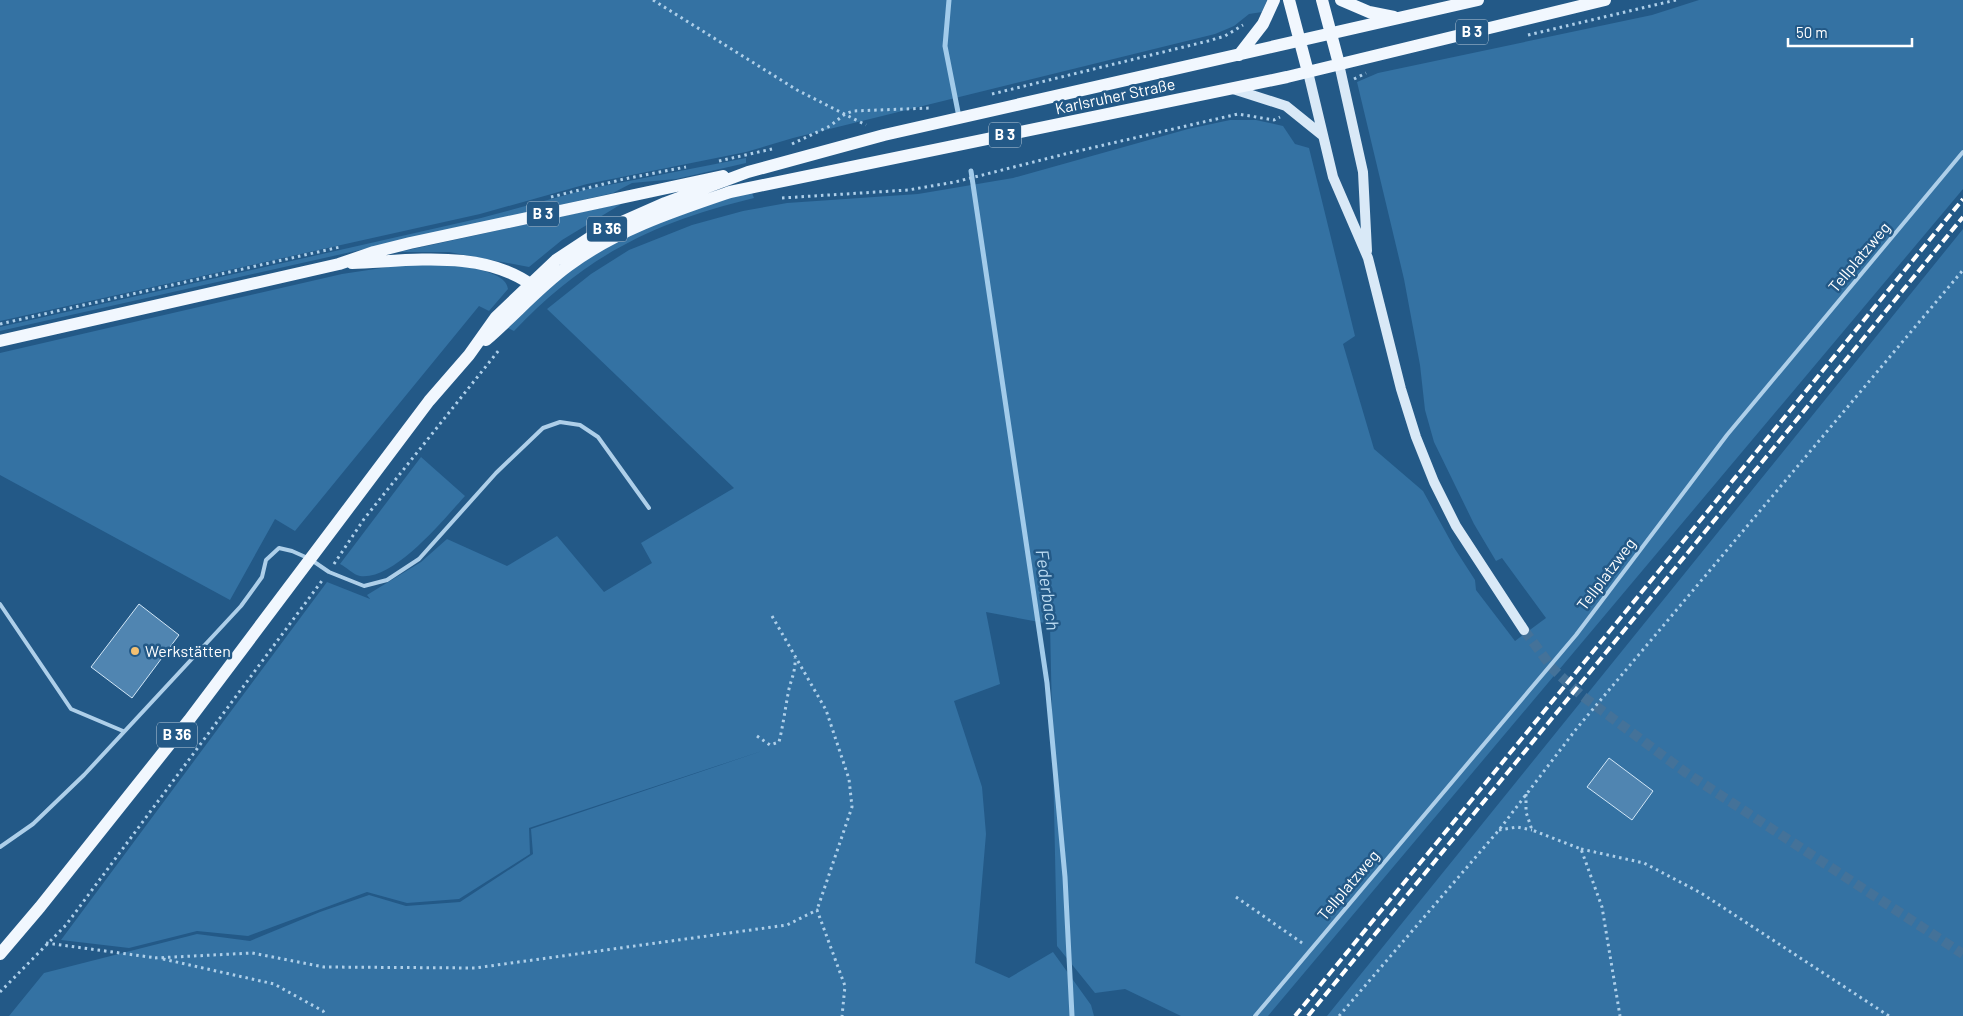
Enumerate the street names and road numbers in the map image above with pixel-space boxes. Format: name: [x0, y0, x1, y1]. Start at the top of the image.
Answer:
road number: B 3: [1456, 20, 1488, 44]
street label: Karlsruher Straße: [1053, 74, 1177, 118]
road number: B 3: [989, 122, 1021, 148]
road number: B 3: [527, 202, 559, 226]
road number: B 36: [587, 216, 627, 242]
street label: Tellplatzweg: [1824, 218, 1893, 296]
street label: Tellplatzweg: [1572, 534, 1639, 614]
road number: B 36: [157, 722, 197, 748]
street label: Tellplatzweg: [1313, 846, 1382, 924]

